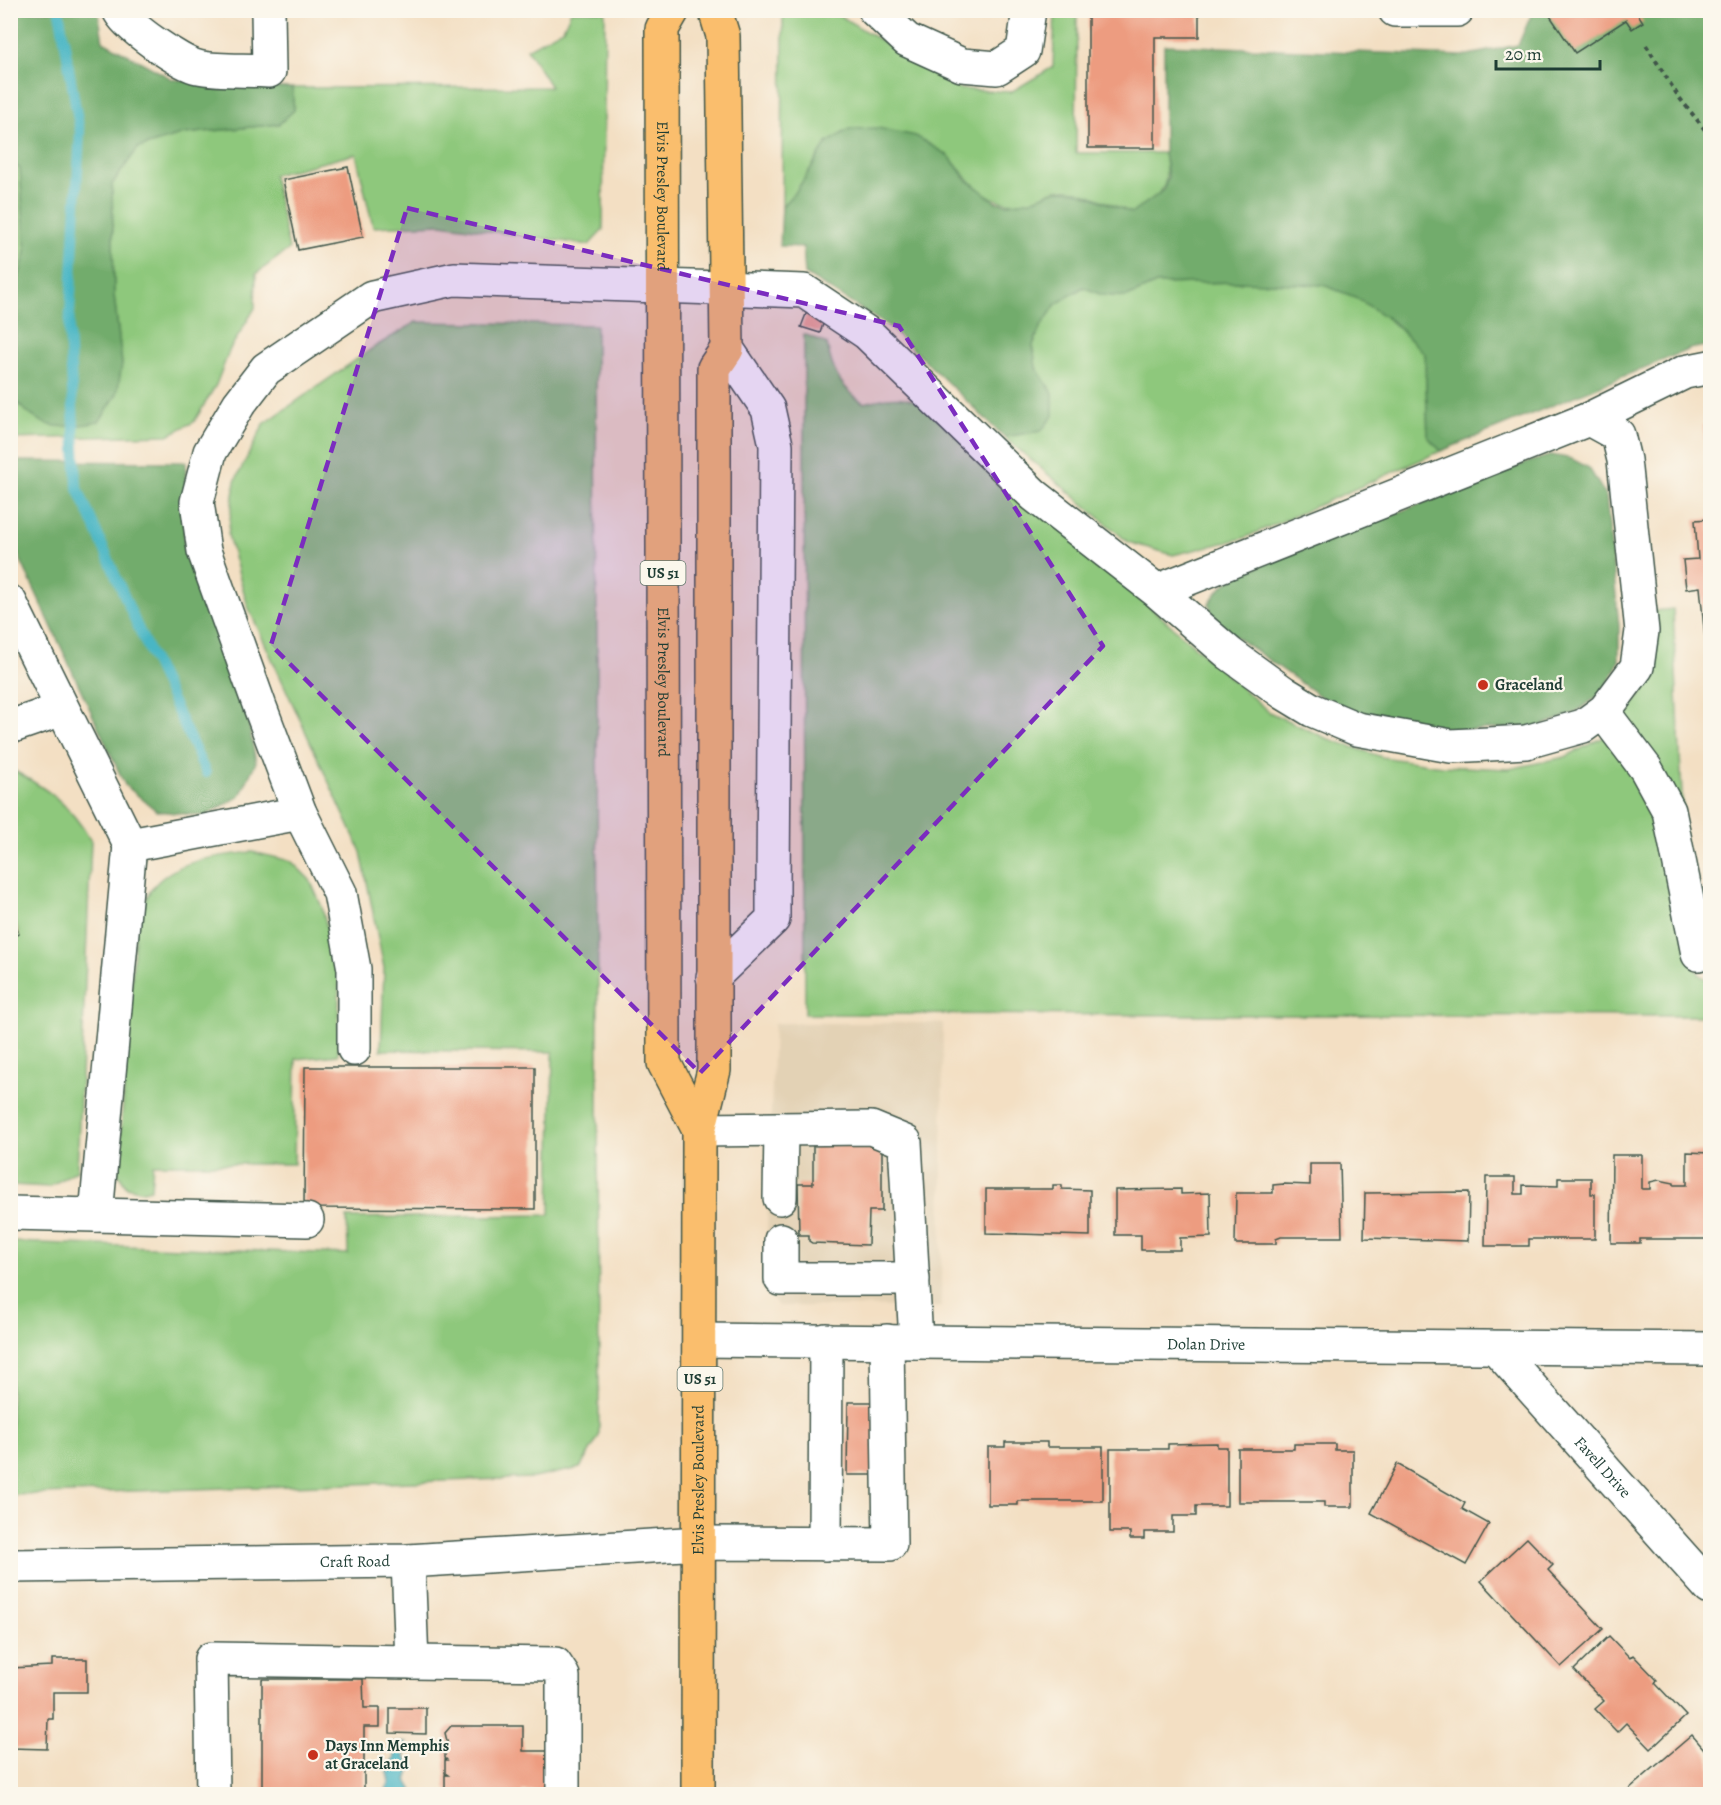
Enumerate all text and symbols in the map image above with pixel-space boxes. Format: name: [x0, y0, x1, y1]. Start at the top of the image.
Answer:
scale bar: [1496, 33, 1600, 71]
text: 20 m: [1505, 42, 1542, 66]
street label: Elvis Presley Boulevard: [651, 121, 673, 272]
road number: US 51: [640, 561, 686, 585]
street label: Elvis Presley Boulevard: [652, 607, 674, 758]
place label: Graceland: [1495, 674, 1563, 696]
marker: Graceland: [1476, 678, 1490, 692]
street label: Dolan Drive: [1167, 1333, 1245, 1356]
road number: US 51: [678, 1367, 722, 1391]
street label: Elvis Presley Boulevard: [687, 1404, 710, 1555]
street label: Favell Drive: [1569, 1432, 1636, 1503]
street label: Craft Road: [320, 1550, 391, 1573]
place label: Days Inn Memphis at Graceland: [325, 1735, 449, 1775]
marker: Days Inn Memphis at Graceland: [306, 1748, 320, 1762]

